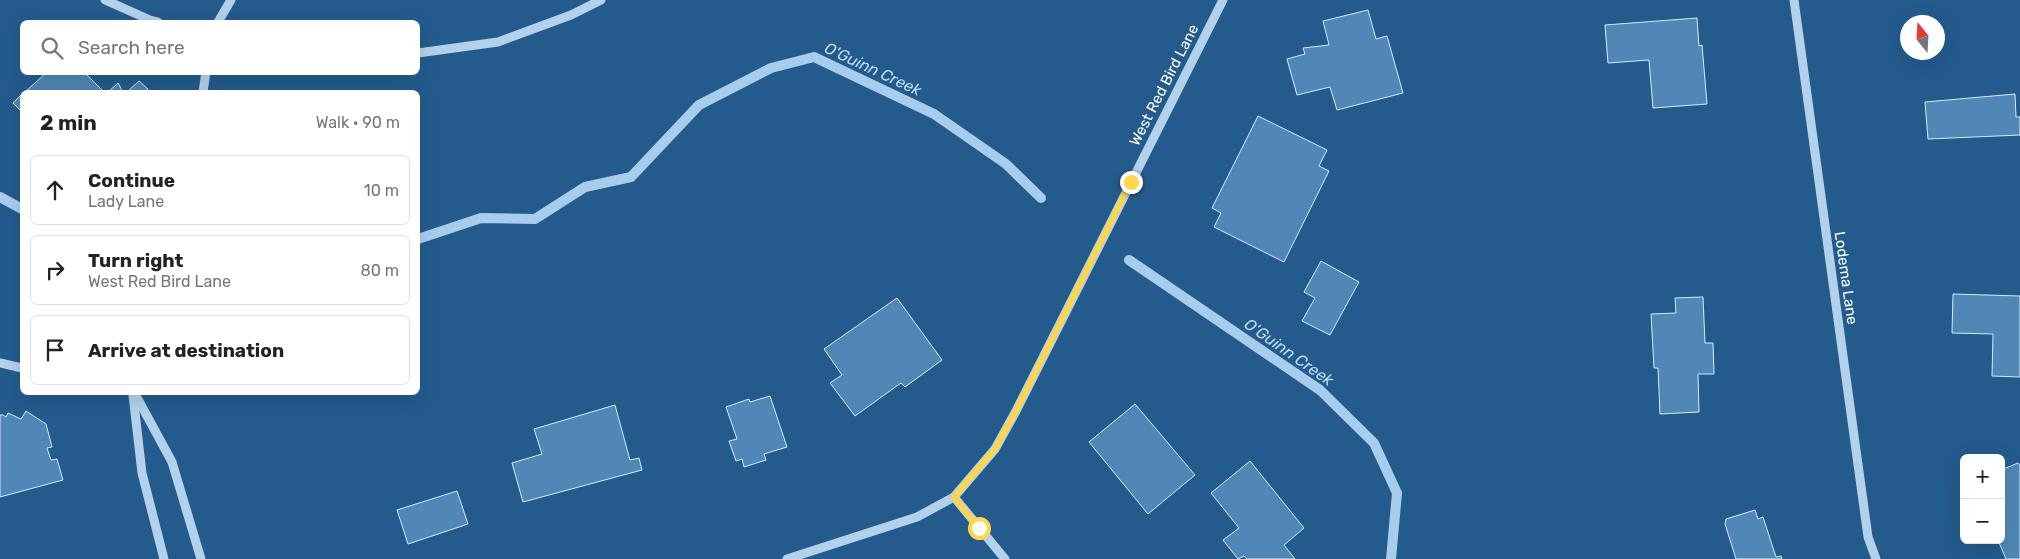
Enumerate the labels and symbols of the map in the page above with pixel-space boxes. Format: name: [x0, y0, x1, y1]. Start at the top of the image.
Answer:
north arrow: [1900, 15, 1945, 60]
street label: West Red Bird Lane: [1126, 21, 1202, 149]
water label: O'Guinn Creek: [822, 38, 925, 100]
route end: [1120, 171, 1143, 194]
street label: Lodema Lane: [1831, 230, 1861, 326]
water label: O'Guinn Creek: [1241, 314, 1338, 390]
route start: [968, 517, 991, 540]

